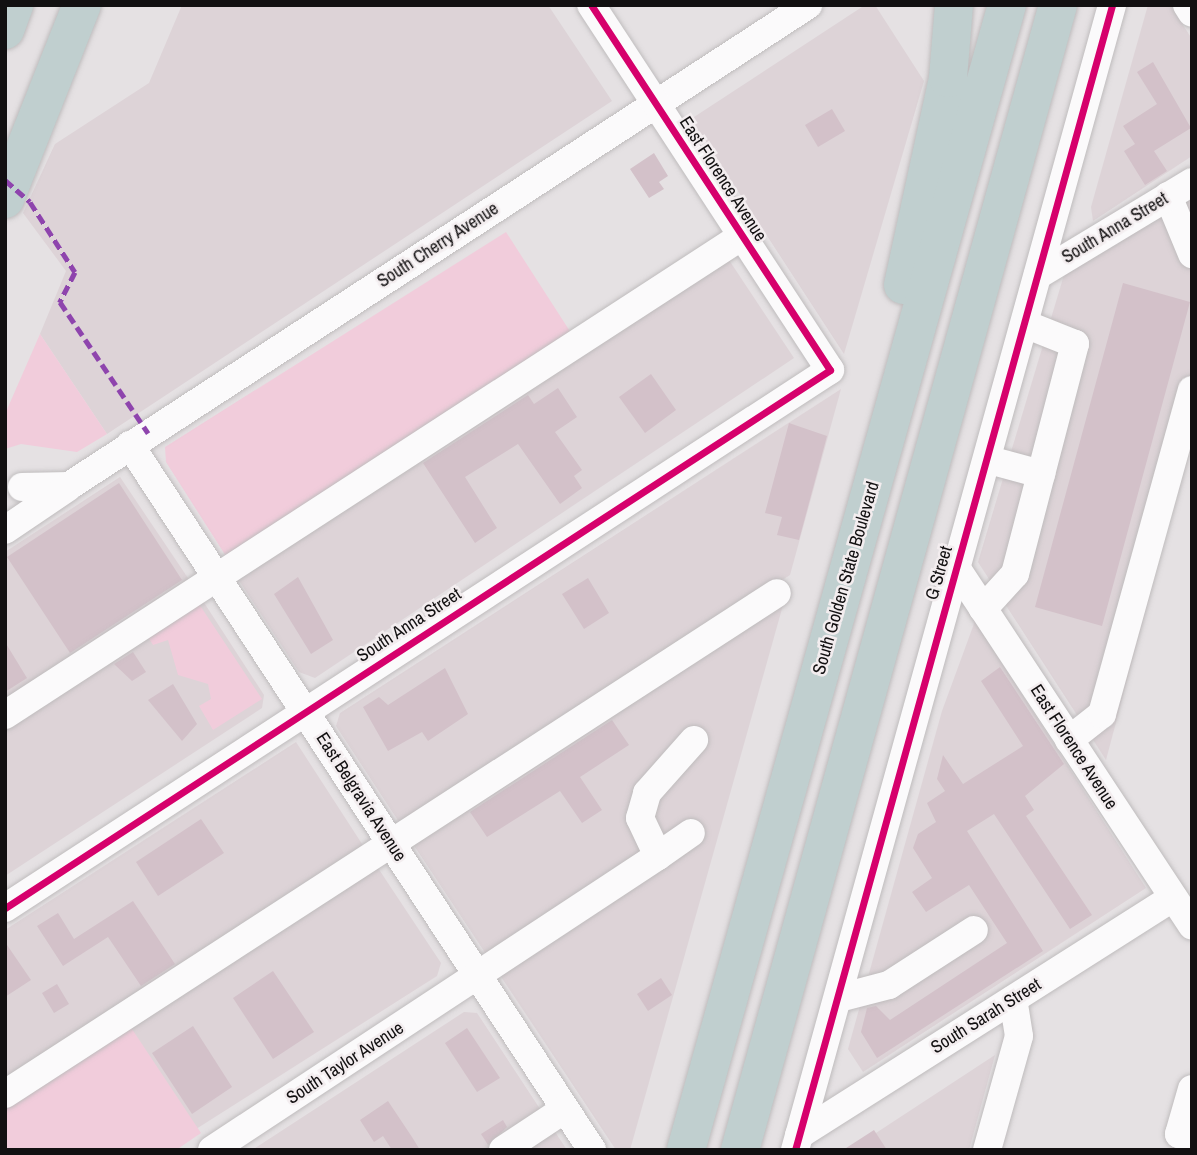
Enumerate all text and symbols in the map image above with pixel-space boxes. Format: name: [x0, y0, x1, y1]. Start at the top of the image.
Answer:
street label: East Florence Avenue: [674, 112, 772, 246]
street label: South Anna Street: [1058, 188, 1172, 268]
street label: South Cherry Avenue: [373, 198, 503, 292]
street label: South Golden State Boulevard: [808, 479, 884, 677]
street label: G Street: [921, 544, 957, 602]
street label: South Anna Street: [353, 583, 465, 667]
street label: East Florence Avenue: [1025, 680, 1123, 814]
street label: East Belgravia Avenue: [311, 728, 411, 866]
street label: South Sarah Street: [927, 974, 1045, 1058]
street label: South Taylor Avenue: [282, 1017, 408, 1109]

